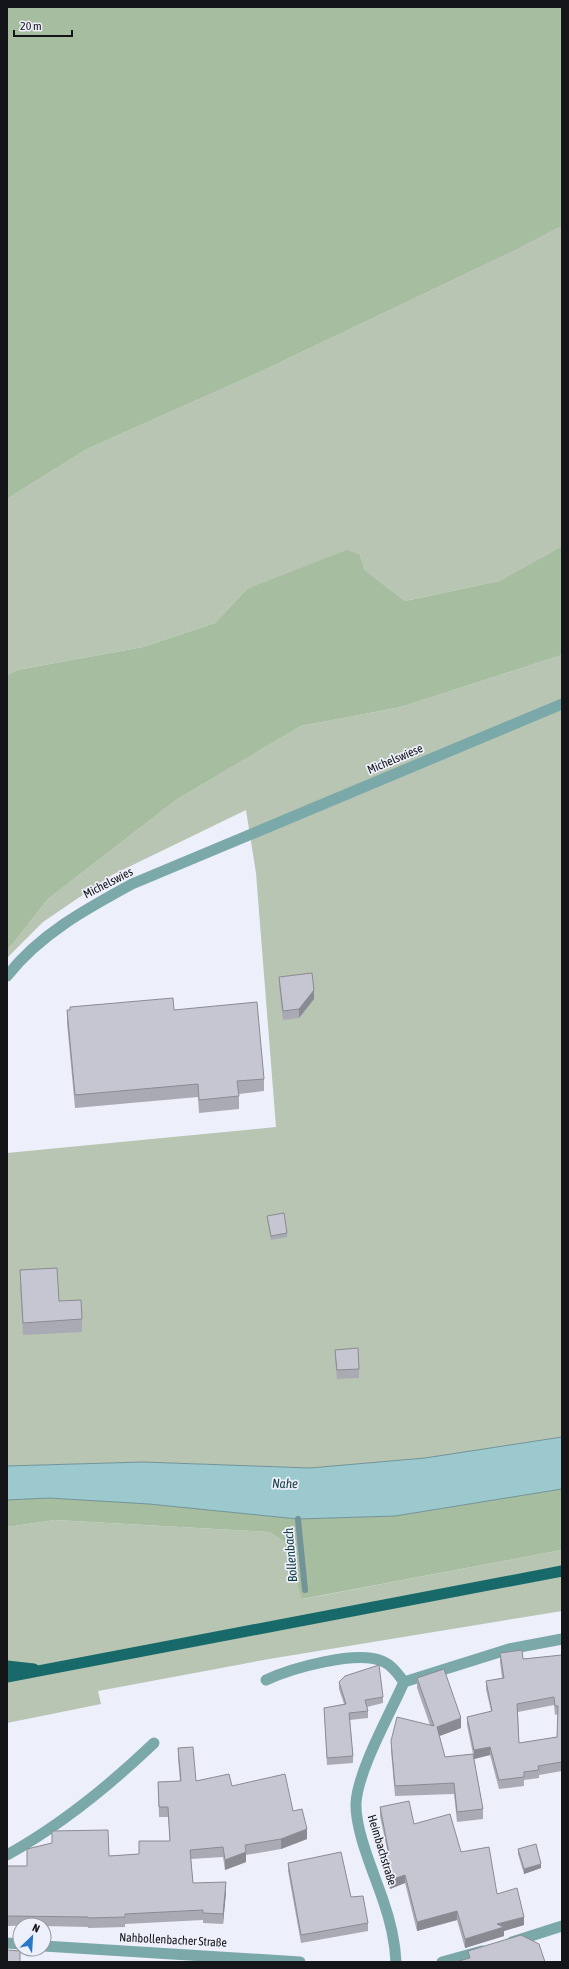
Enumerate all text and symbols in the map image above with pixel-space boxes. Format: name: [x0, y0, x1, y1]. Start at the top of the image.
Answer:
scale bar: [14, 12, 72, 38]
text: 20 m: [20, 19, 42, 33]
street label: Michelswiese: [365, 741, 425, 777]
street label: Michelswies: [81, 865, 135, 901]
water label: Nahe: [272, 1476, 298, 1491]
water label: Bollenbach: [281, 1526, 300, 1583]
street label: Heimbachstraße: [365, 1813, 399, 1887]
north arrow: [12, 1917, 52, 1957]
text: N: [31, 1921, 42, 1935]
street label: Nahbollenbacher Straße: [119, 1930, 227, 1950]

